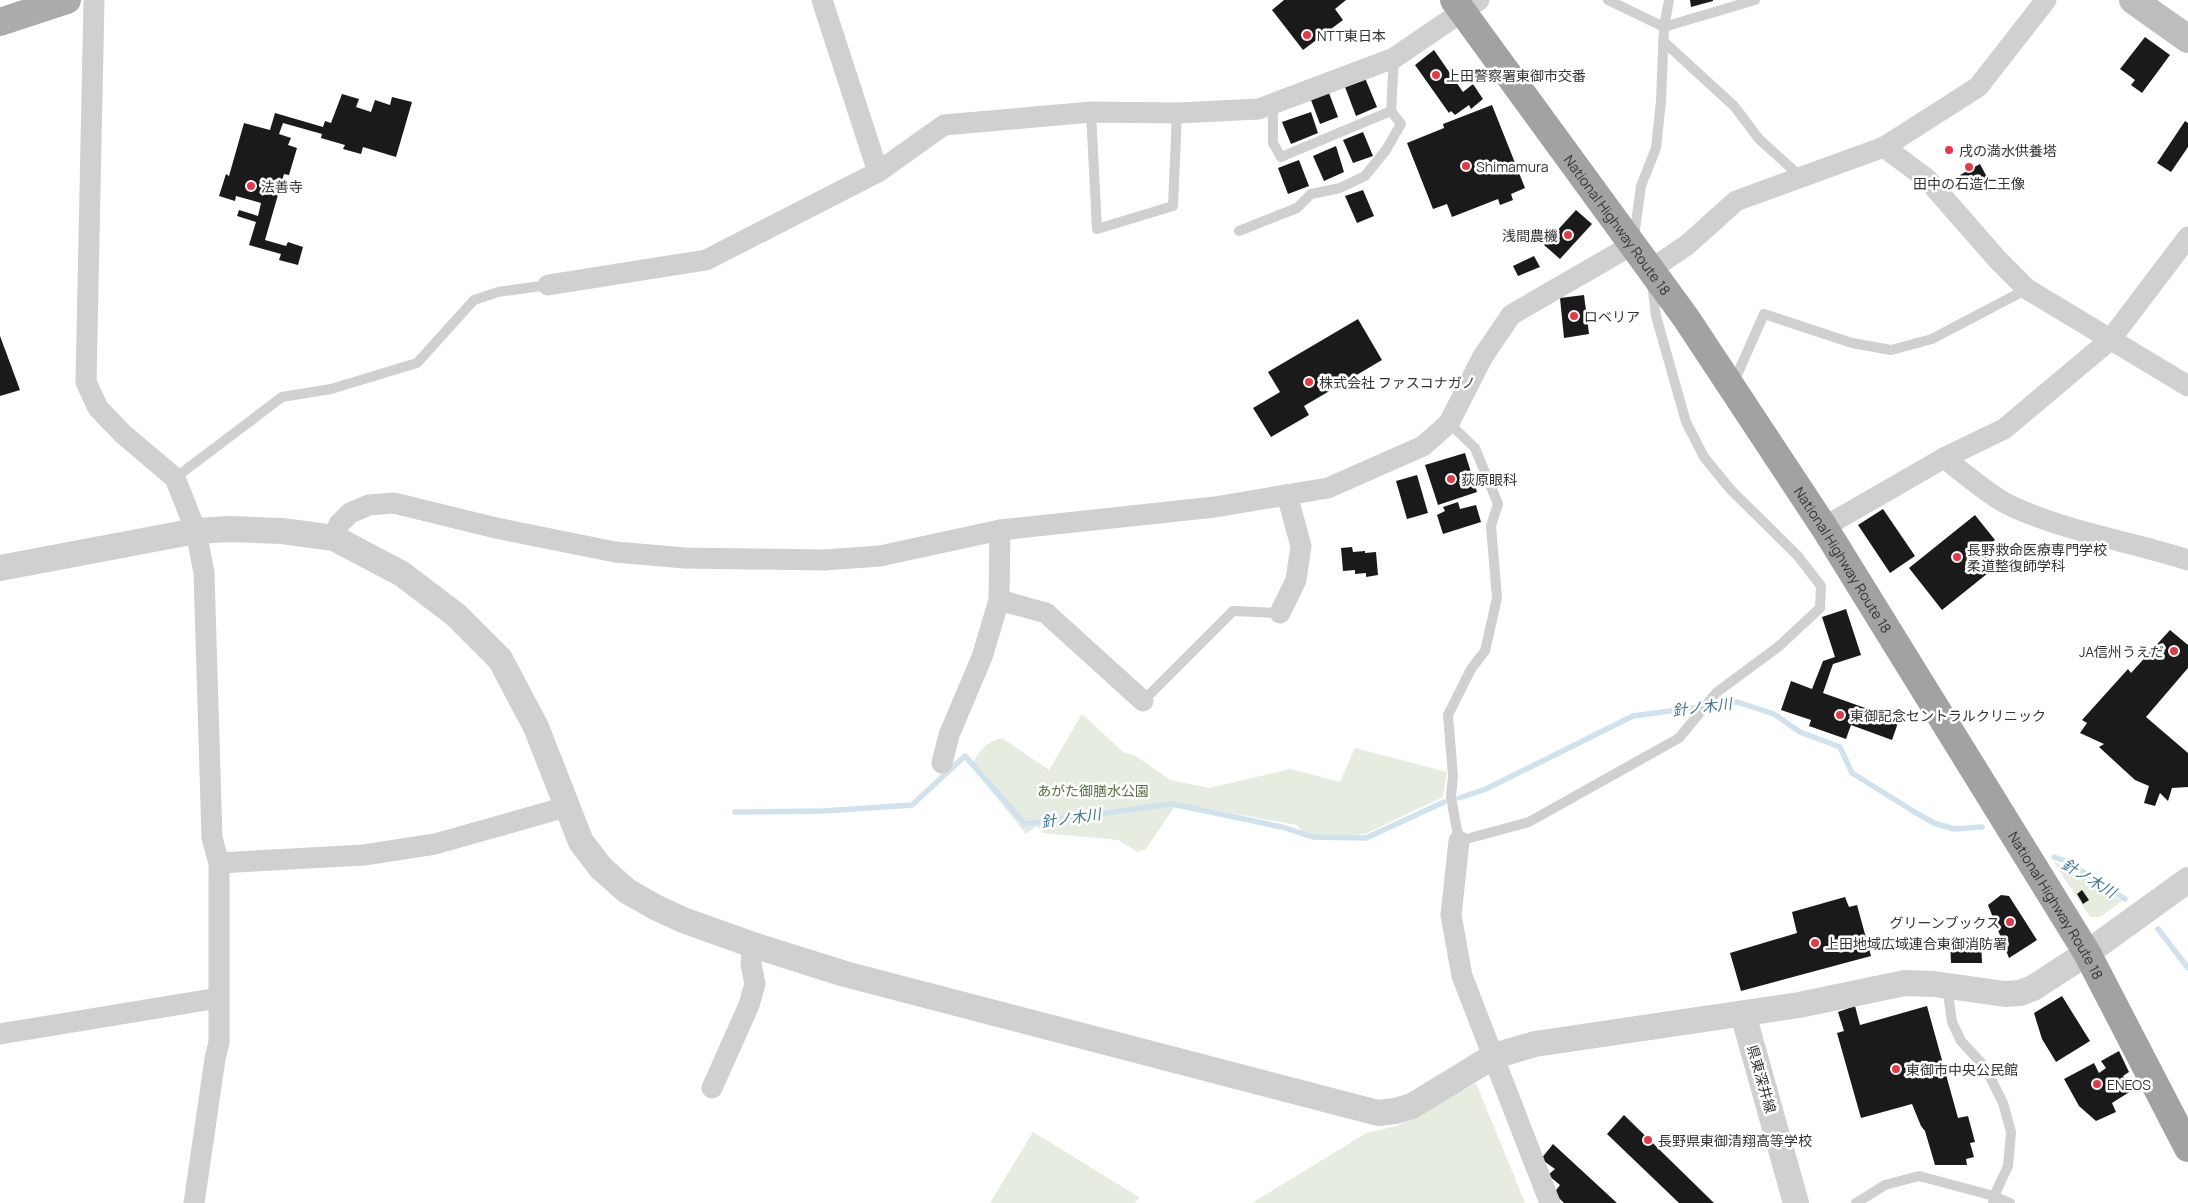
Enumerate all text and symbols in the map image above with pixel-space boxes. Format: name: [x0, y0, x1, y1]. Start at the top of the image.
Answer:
place label: NTT東日本: [1317, 26, 1386, 45]
marker: NTT東日本: [1301, 29, 1313, 41]
place label: 上田警察署東御市交番: [1446, 66, 1586, 85]
marker: 上田警察署東御市交番: [1430, 69, 1442, 81]
place label: 戌の満水供養塔: [1959, 141, 2057, 160]
marker: 戌の満水供養塔: [1943, 144, 1955, 156]
street label: National Highway Route 18: [1560, 151, 1675, 299]
place label: Shimamura: [1476, 157, 1549, 176]
marker: Shimamura: [1460, 160, 1472, 172]
marker: 田中の石造仁王像: [1963, 161, 1975, 173]
place label: 田中の石造仁王像: [1913, 174, 2025, 193]
place label: 法善寺: [261, 177, 303, 196]
marker: 法善寺: [245, 180, 257, 192]
place label: 浅間農機: [1502, 226, 1558, 245]
marker: 浅間農機: [1562, 229, 1574, 241]
place label: ロベリア: [1584, 307, 1640, 326]
marker: ロベリア: [1568, 310, 1580, 322]
place label: 株式会社 ファスコナガノ: [1319, 373, 1476, 392]
marker: 株式会社 ファスコナガノ: [1303, 376, 1315, 388]
place label: 荻原眼科: [1461, 470, 1517, 489]
marker: 荻原眼科: [1445, 473, 1457, 485]
street label: National Highway Route 18: [1790, 483, 1897, 636]
place label: 長野救命医療専門学校 柔道整復師学科: [1967, 540, 2107, 575]
marker: 長野救命医療専門学校 柔道整復師学科: [1951, 551, 1963, 563]
place label: JA信州うえだ: [2079, 642, 2164, 661]
marker: JA信州うえだ: [2168, 645, 2180, 657]
water label: 針ノ木川: [1671, 693, 1735, 721]
place label: 東御記念セントラルクリニック: [1850, 706, 2046, 725]
marker: 東御記念セントラルクリニック: [1834, 709, 1846, 721]
park label: あがた御膳水公園: [1037, 781, 1149, 800]
water label: 針ノ木川: [1040, 803, 1104, 833]
street label: National Highway Route 18: [2005, 828, 2108, 982]
water label: 針ノ木川: [2058, 854, 2122, 903]
place label: グリーンブックス: [1890, 913, 2000, 932]
marker: グリーンブックス: [2004, 916, 2016, 928]
place label: 上田地域広域連合東御消防署: [1825, 934, 2007, 953]
marker: 上田地域広域連合東御消防署: [1809, 937, 1821, 949]
street label: 県東深井線: [1743, 1043, 1781, 1115]
place label: 東御市中央公民館: [1906, 1060, 2018, 1079]
marker: 東御市中央公民館: [1890, 1063, 1902, 1075]
place label: ENEOS: [2107, 1075, 2151, 1094]
marker: ENEOS: [2091, 1078, 2103, 1090]
place label: 長野県東御清翔高等学校: [1658, 1131, 1812, 1150]
marker: 長野県東御清翔高等学校: [1642, 1134, 1654, 1146]

